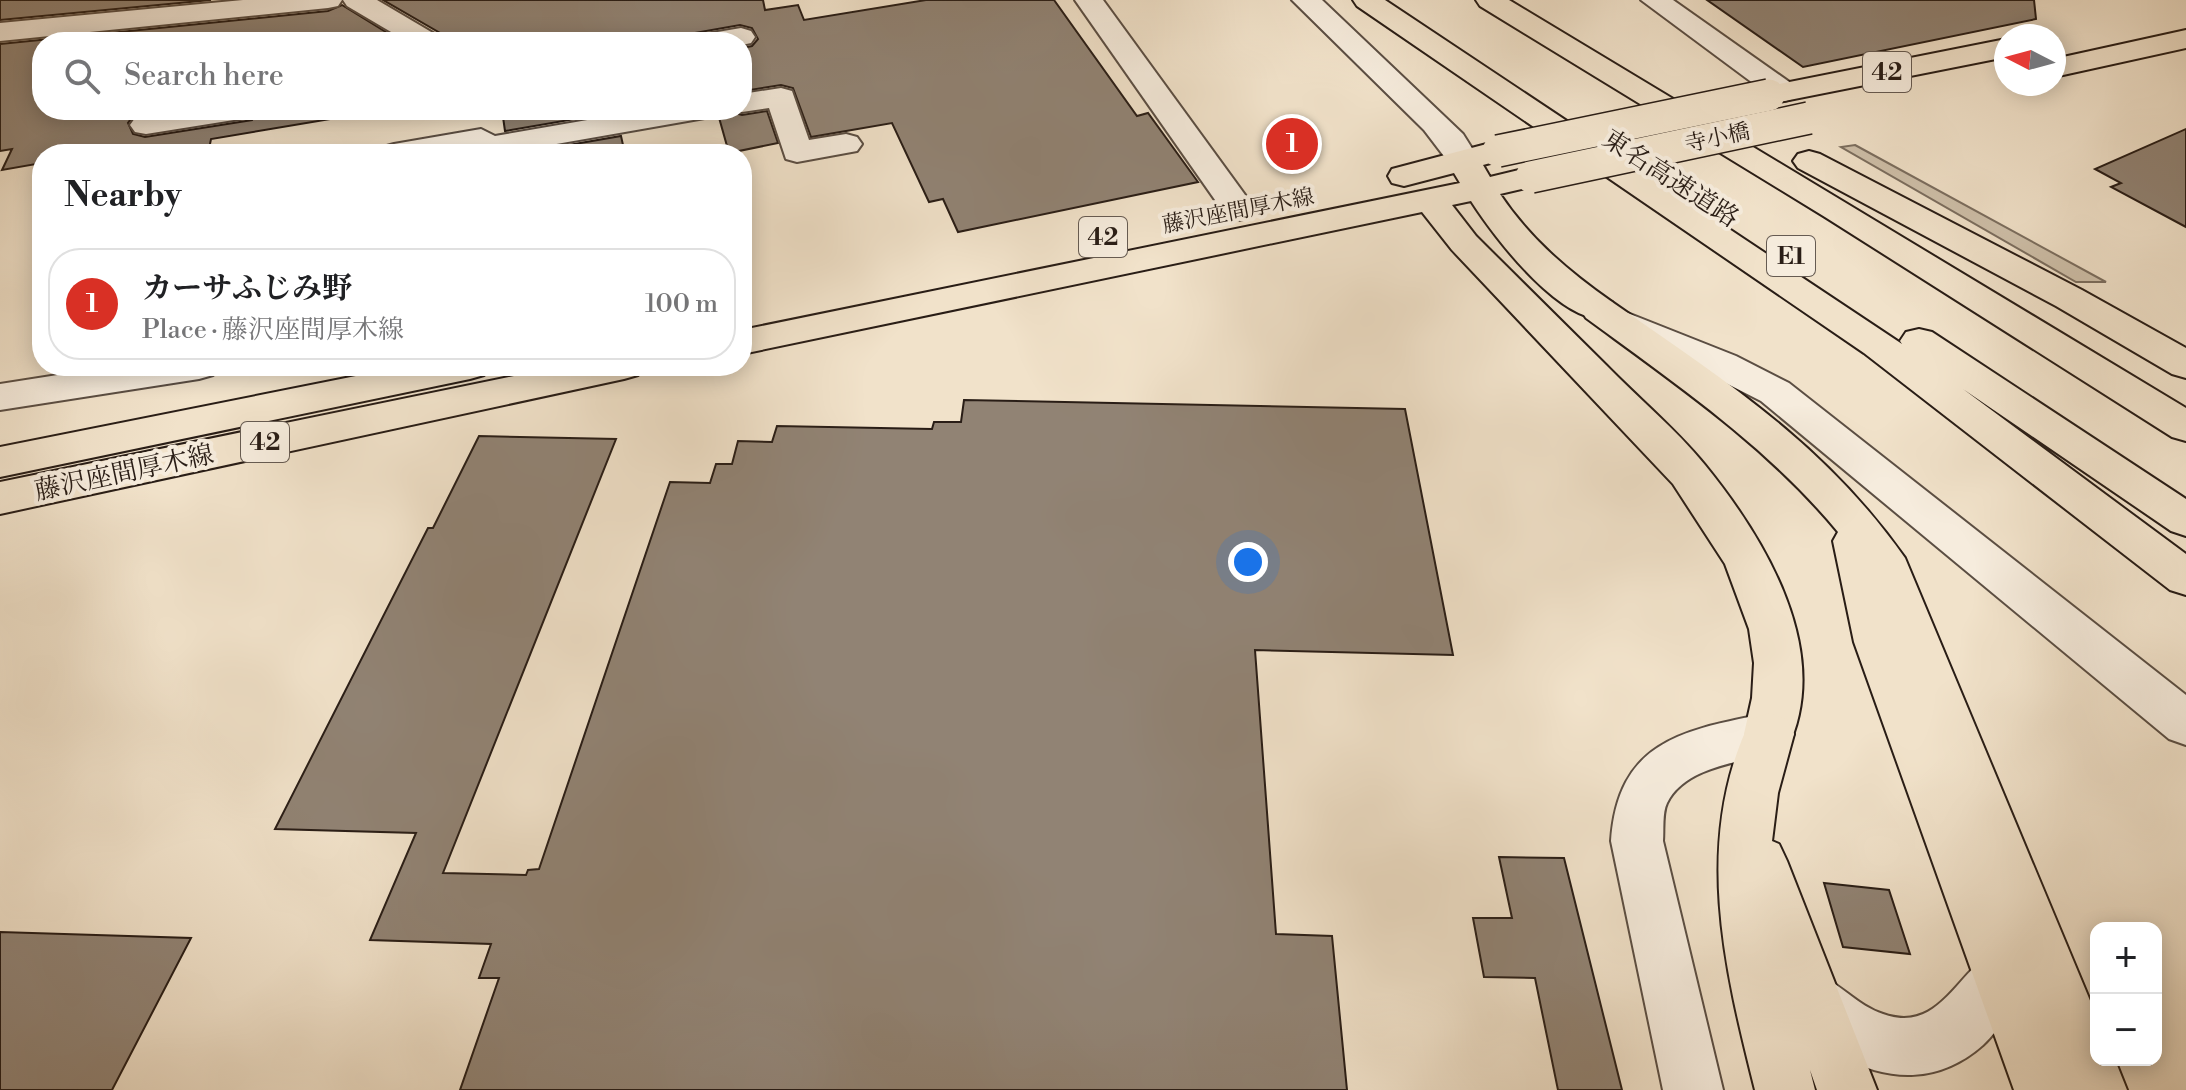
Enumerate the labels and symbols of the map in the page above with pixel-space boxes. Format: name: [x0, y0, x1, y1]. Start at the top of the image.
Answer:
north arrow: [1994, 24, 2066, 96]
road number: 42: [1863, 52, 1911, 92]
pin: 1: [1266, 114, 1318, 174]
street label: 寺小橋: [1682, 118, 1752, 159]
street label: 東名高速道路: [1596, 123, 1745, 235]
street label: 藤沢座間厚木線: [1160, 184, 1316, 239]
road number: 42: [1079, 217, 1127, 257]
road number: E1: [1767, 236, 1815, 276]
road number: 42: [241, 422, 289, 462]
street label: 藤沢座間厚木線: [32, 438, 217, 508]
your location: [1228, 542, 1268, 582]

